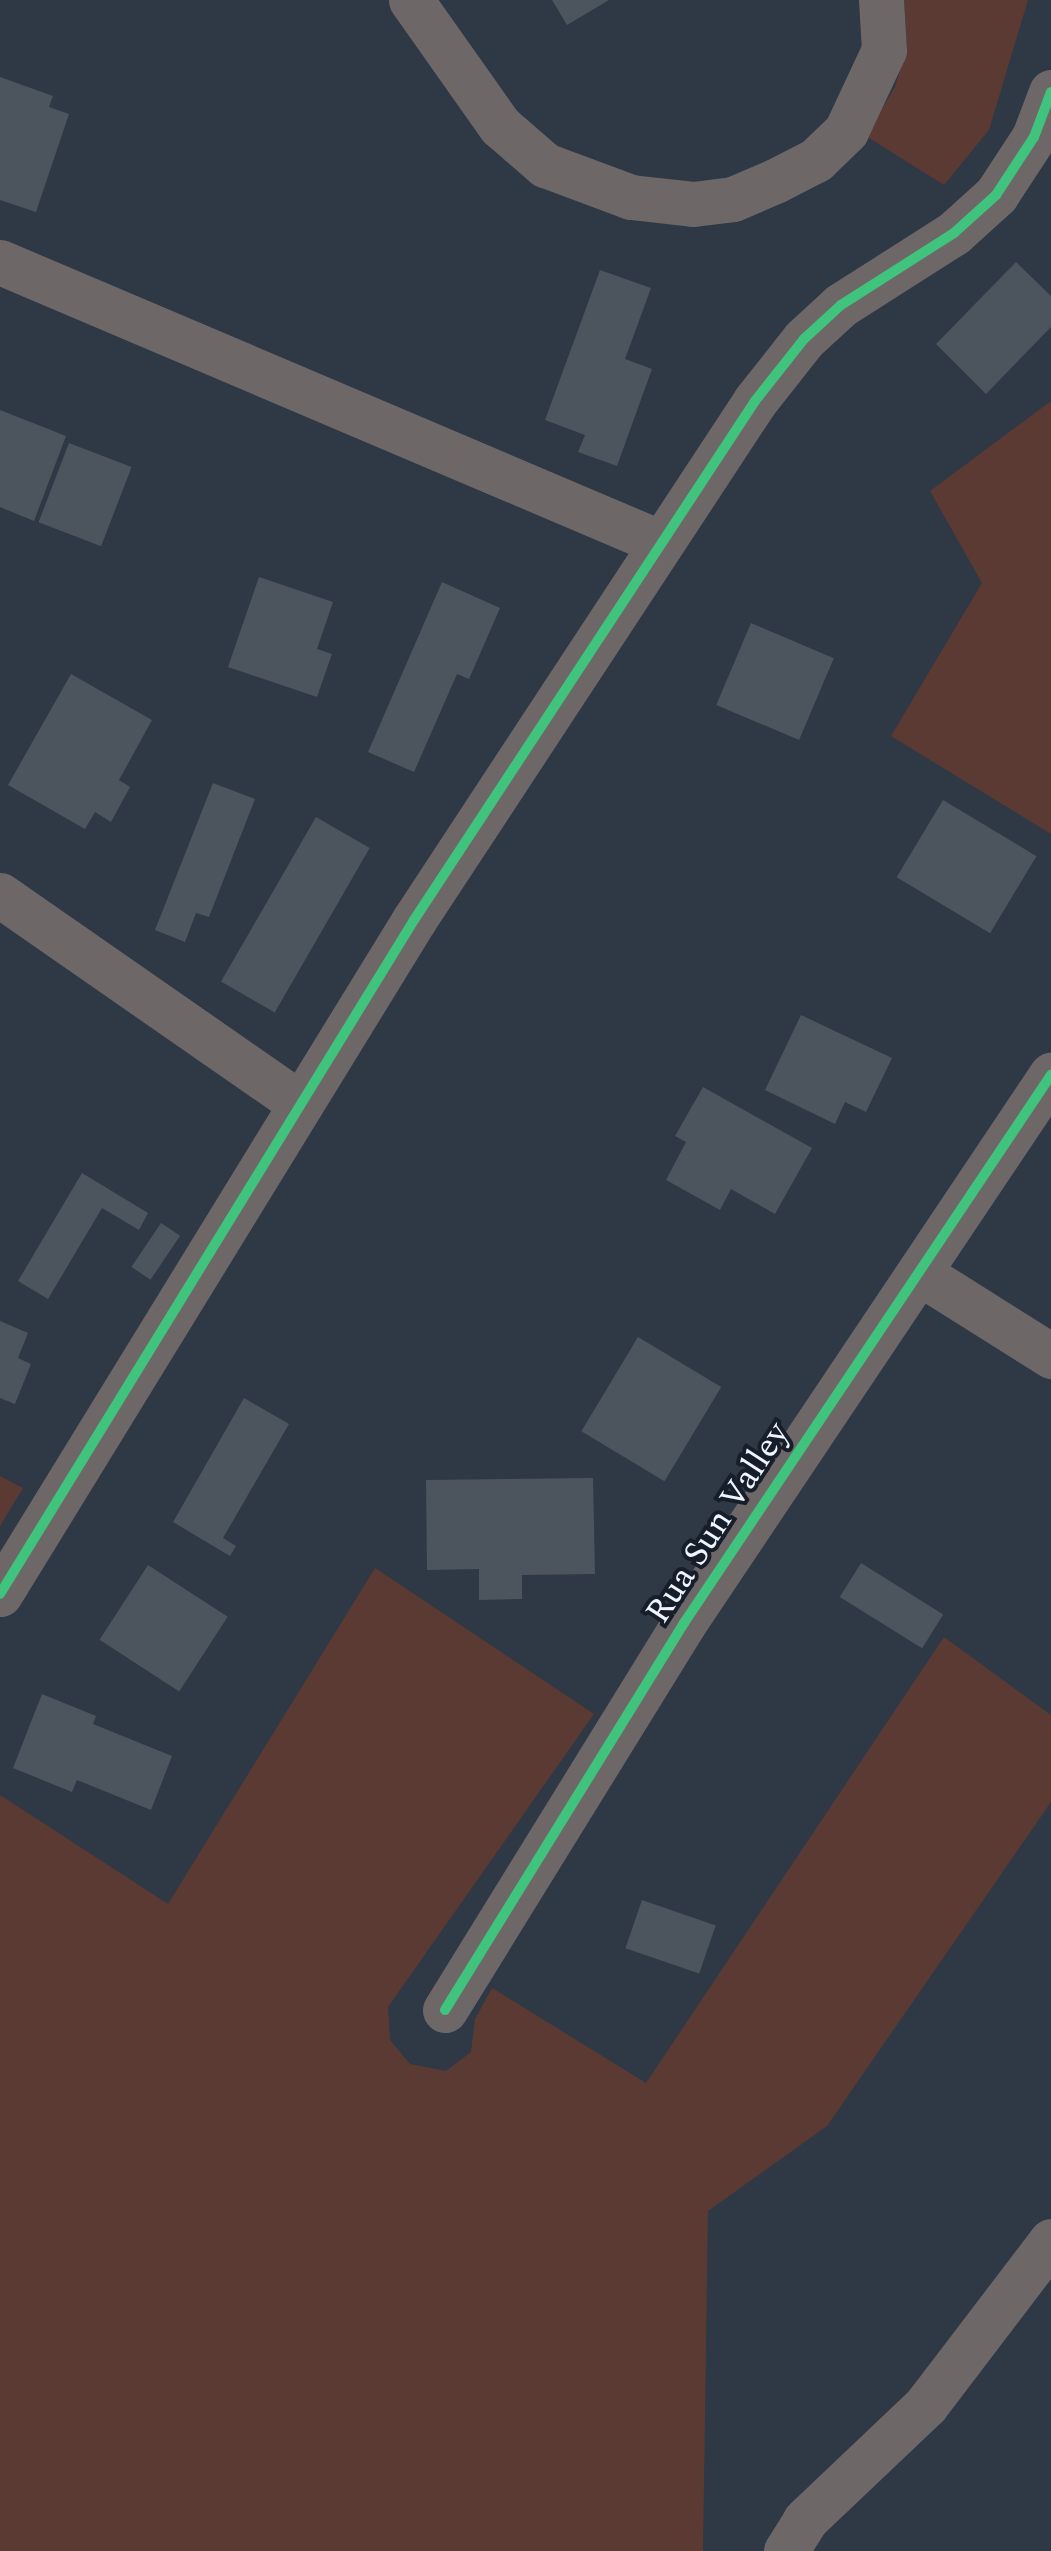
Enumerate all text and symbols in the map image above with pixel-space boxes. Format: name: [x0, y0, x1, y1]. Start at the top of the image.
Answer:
street label: Rua Sun Valley: [637, 1415, 799, 1631]

